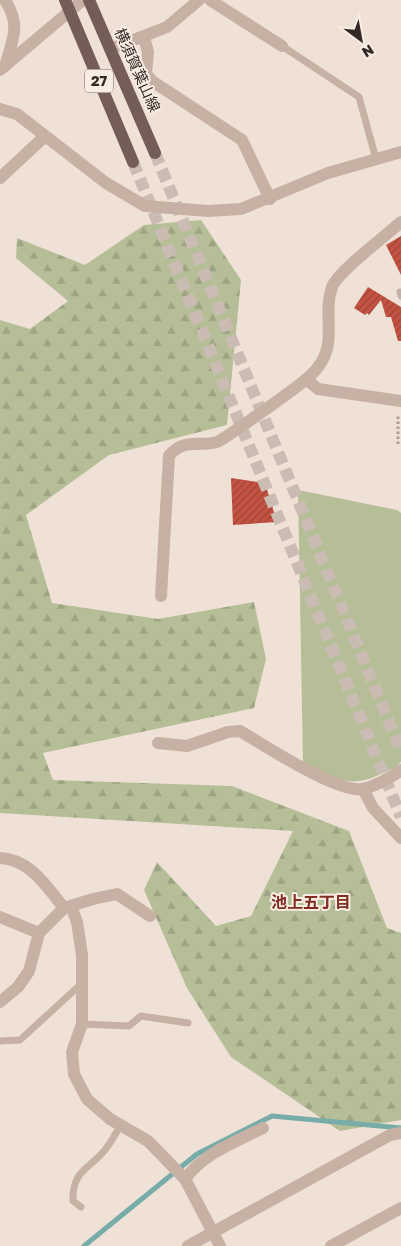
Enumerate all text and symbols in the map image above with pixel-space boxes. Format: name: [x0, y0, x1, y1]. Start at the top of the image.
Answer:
north arrow: [336, 15, 386, 65]
street label: 横須賀葉山線: [111, 25, 164, 114]
text: N: [359, 41, 377, 61]
road number: 27: [85, 70, 113, 92]
district label: 池上五丁目: [271, 892, 351, 912]

